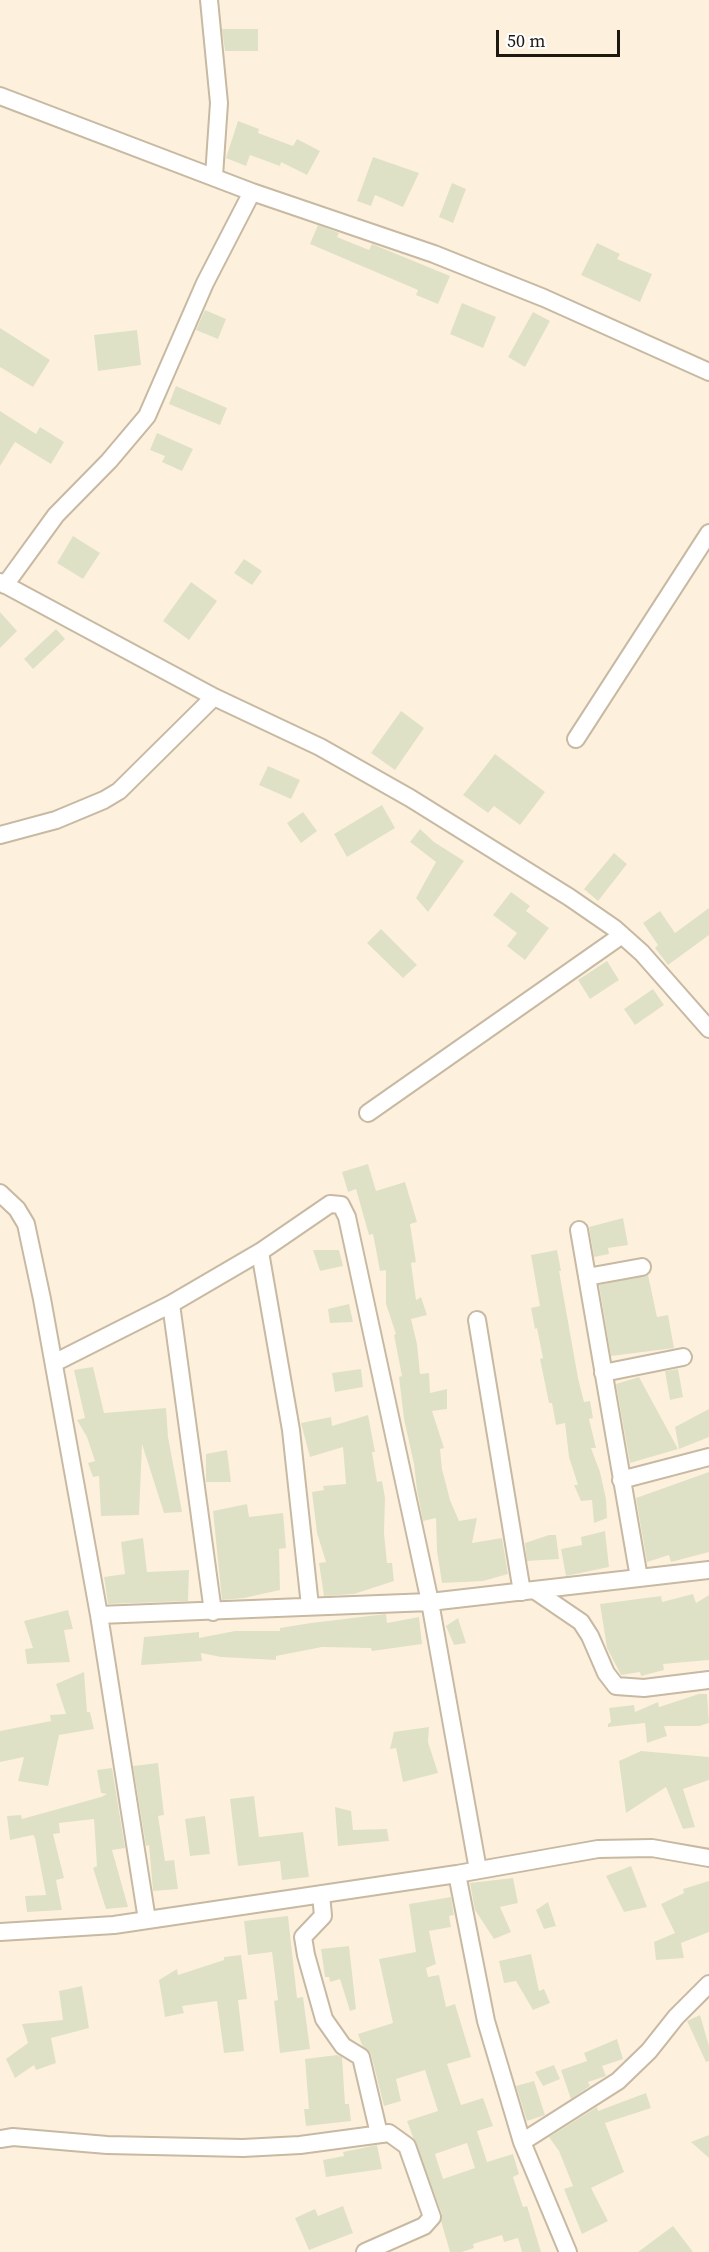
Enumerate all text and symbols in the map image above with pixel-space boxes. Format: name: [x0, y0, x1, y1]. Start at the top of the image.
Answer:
scale bar: [499, 18, 624, 56]
text: 50 m: [507, 28, 545, 53]

